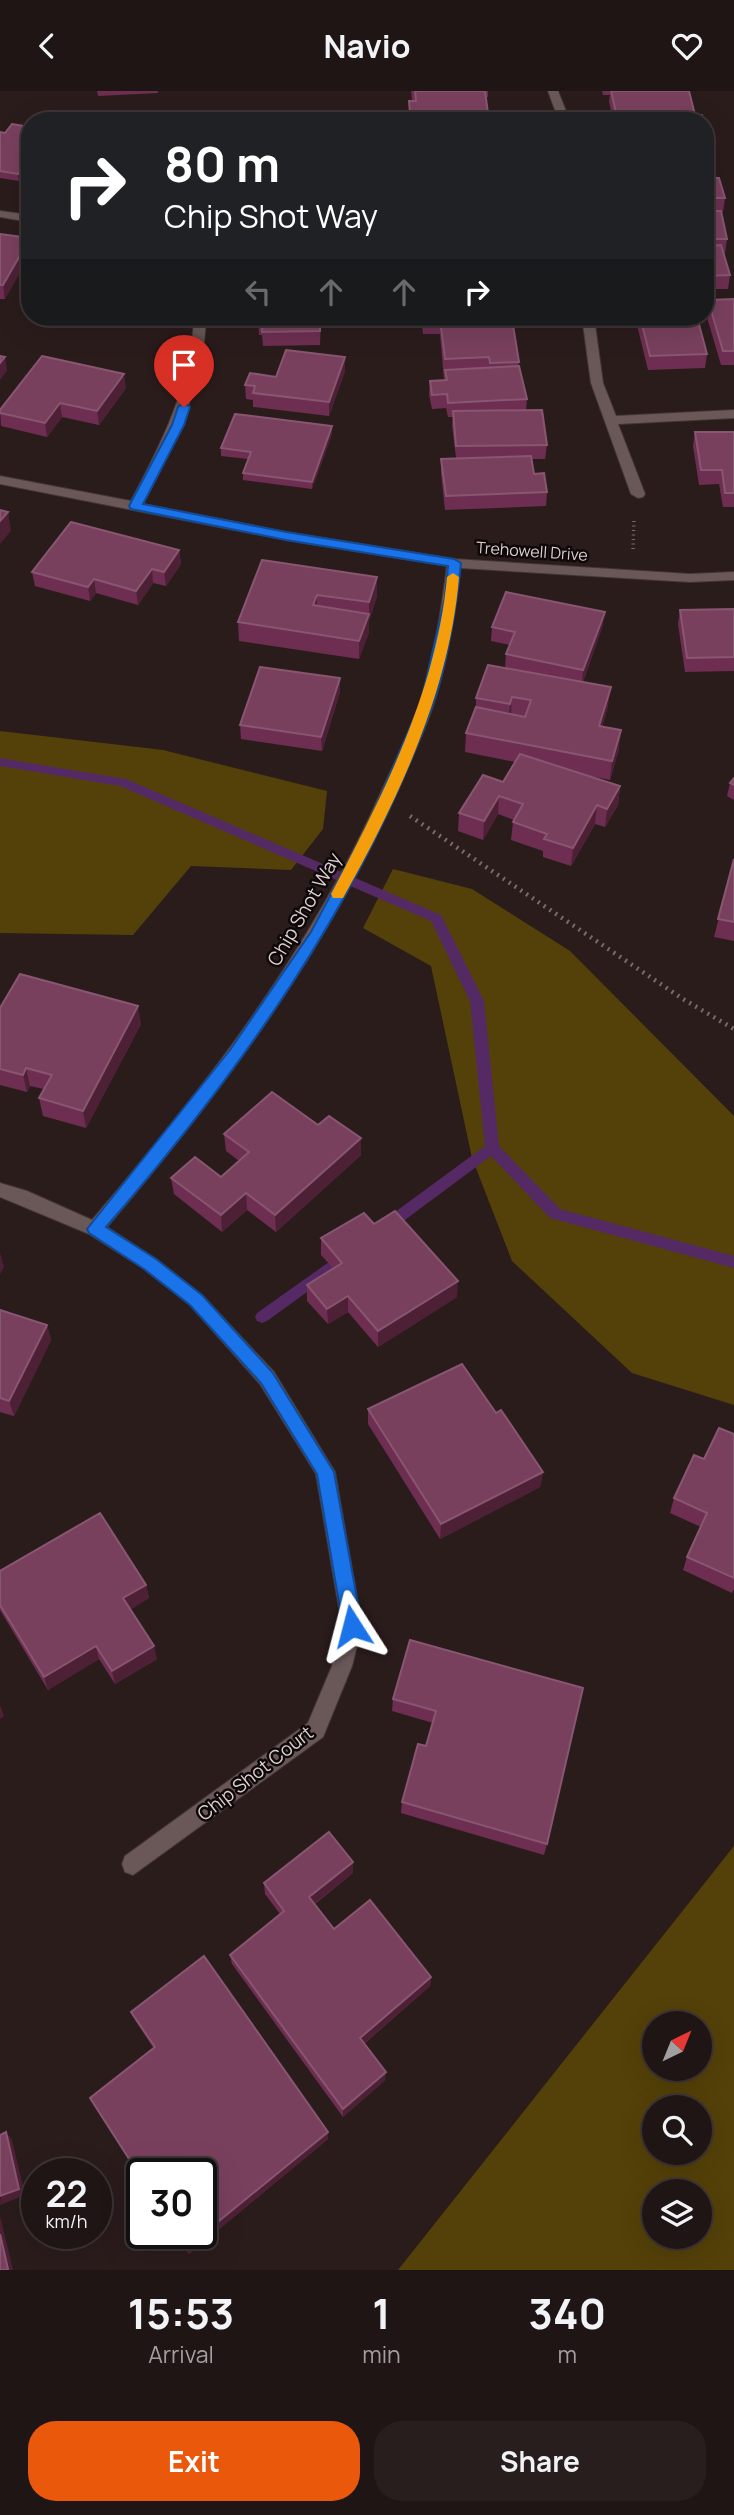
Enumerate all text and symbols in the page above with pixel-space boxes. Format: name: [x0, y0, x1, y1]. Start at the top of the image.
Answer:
text: Navio: [323, 24, 411, 68]
icon: back: [28, 27, 66, 65]
icon: heart: [668, 27, 706, 65]
text: 80 m: [164, 130, 280, 197]
icon: right: [49, 140, 140, 231]
text: Chip Shot Way: [164, 194, 378, 238]
icon: left: [239, 273, 277, 311]
icon: ahead: [312, 273, 350, 311]
icon: ahead: [385, 273, 423, 311]
icon: right: [458, 273, 496, 311]
pin: [154, 335, 214, 407]
icon: arrive: [165, 346, 203, 384]
street label: Trehowell Drive: [475, 536, 589, 566]
street label: Chip Shot Way: [261, 848, 347, 970]
position arrow: [315, 1589, 389, 1663]
street label: Chip Shot Court: [192, 1719, 318, 1827]
north arrow: [642, 2011, 712, 2081]
map controls: [642, 2011, 712, 2249]
button: search: [642, 2095, 712, 2165]
speed limit sign: 30: [126, 2158, 217, 2249]
text: 22: [46, 2170, 87, 2218]
button: layers: [642, 2179, 712, 2249]
text: km/h: [46, 2209, 87, 2233]
text: 15:53: [128, 2284, 234, 2342]
text: 1: [372, 2284, 391, 2342]
text: 340: [529, 2284, 606, 2342]
text: Arrival: [148, 2338, 214, 2370]
text: min: [362, 2338, 401, 2370]
text: m: [558, 2338, 577, 2370]
button: Exit: [28, 2421, 360, 2501]
button: Share: [374, 2421, 706, 2501]

